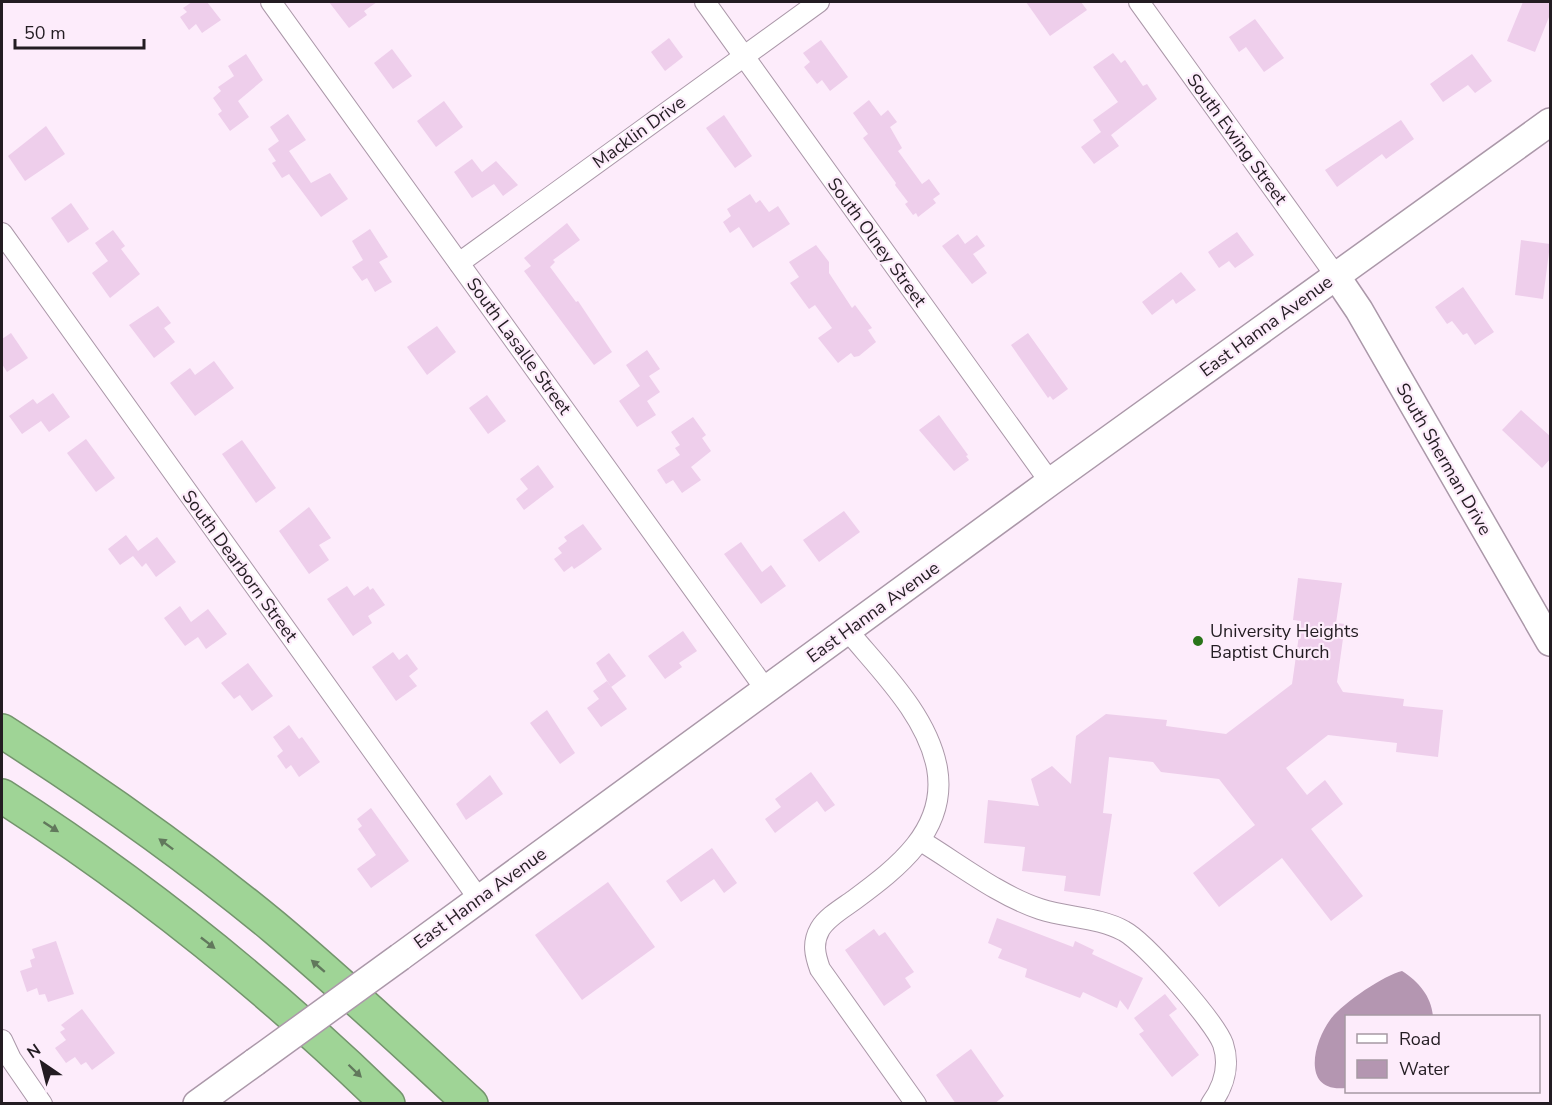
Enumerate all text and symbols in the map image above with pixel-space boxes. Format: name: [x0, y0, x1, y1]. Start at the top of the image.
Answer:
scale bar: [15, 12, 144, 50]
text: 50 m: [24, 21, 66, 45]
street label: South Ewing Street: [1181, 69, 1293, 210]
street label: Macklin Drive: [588, 90, 690, 174]
street label: South Olney Street: [822, 173, 932, 312]
street label: East Hanna Avenue: [1195, 270, 1337, 382]
street label: South Lasalle Street: [461, 273, 577, 420]
street label: South Sherman Drive: [1391, 378, 1497, 540]
street label: South Dearborn Street: [177, 485, 304, 647]
street label: East Hanna Avenue: [802, 556, 944, 668]
place label: University Heights Baptist Church: [1210, 619, 1359, 664]
marker: University Heights Baptist Church: [1191, 634, 1205, 648]
one-way arrow: [42, 822, 59, 833]
one-way arrow: [159, 838, 174, 850]
street label: East Hanna Avenue: [409, 842, 551, 954]
one-way arrow: [200, 936, 216, 949]
one-way arrow: [310, 959, 326, 972]
legend: [1345, 1015, 1540, 1093]
text: Road: [1399, 1027, 1441, 1051]
north arrow: [12, 1033, 72, 1093]
text: N: [23, 1039, 45, 1064]
text: Water: [1399, 1057, 1450, 1081]
one-way arrow: [347, 1064, 362, 1078]

